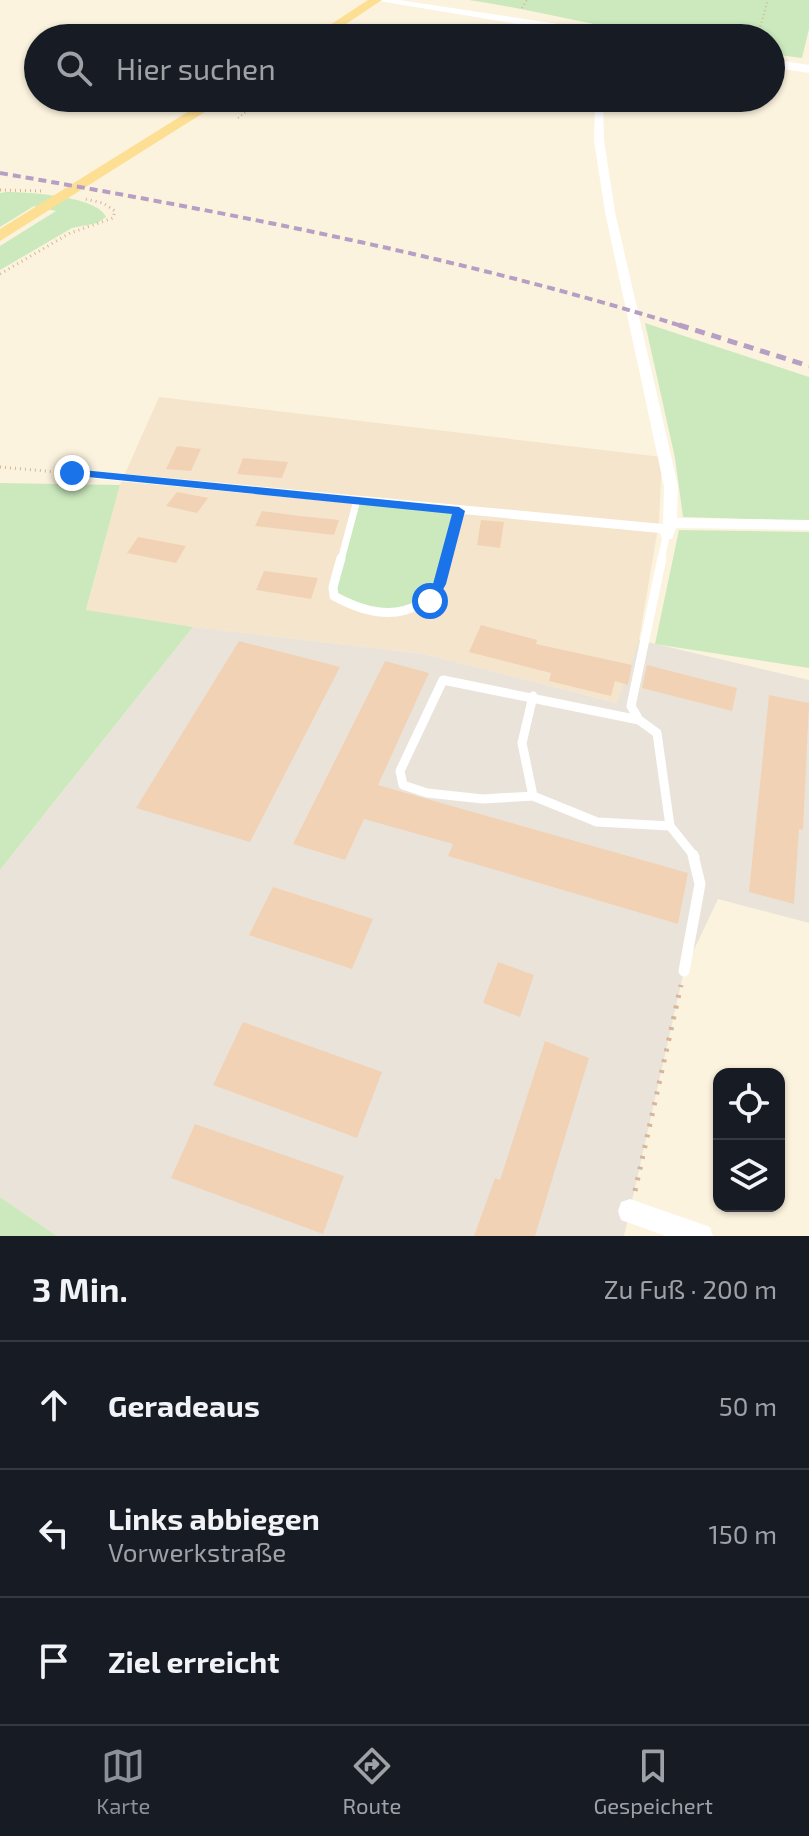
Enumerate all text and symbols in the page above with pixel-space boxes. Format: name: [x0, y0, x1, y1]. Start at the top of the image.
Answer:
search box: [24, 24, 785, 112]
icon: search: [52, 46, 96, 90]
text: Hier suchen: [116, 50, 276, 86]
route end: [54, 455, 90, 491]
route start: [412, 583, 448, 619]
map controls: [713, 1068, 785, 1212]
button: locate: [713, 1068, 785, 1140]
button: layers: [713, 1140, 785, 1212]
text: 3 Min.: [32, 1268, 128, 1309]
text: Zu Fuß · 200 m: [604, 1273, 777, 1304]
icon: ahead: [32, 1383, 76, 1427]
text: Geradeaus: [108, 1387, 260, 1423]
text: 50 m: [719, 1390, 777, 1421]
text: Links abbiegen: [108, 1500, 320, 1536]
icon: left: [32, 1511, 76, 1555]
text: 150 m: [708, 1518, 777, 1549]
text: Vorwerkstraße: [108, 1536, 286, 1567]
icon: arrive: [32, 1639, 76, 1683]
text: Ziel erreicht: [108, 1643, 280, 1679]
tab: Karte: [96, 1744, 150, 1818]
tab: Route: [342, 1744, 401, 1818]
tab: Gespeichert: [593, 1744, 713, 1818]

